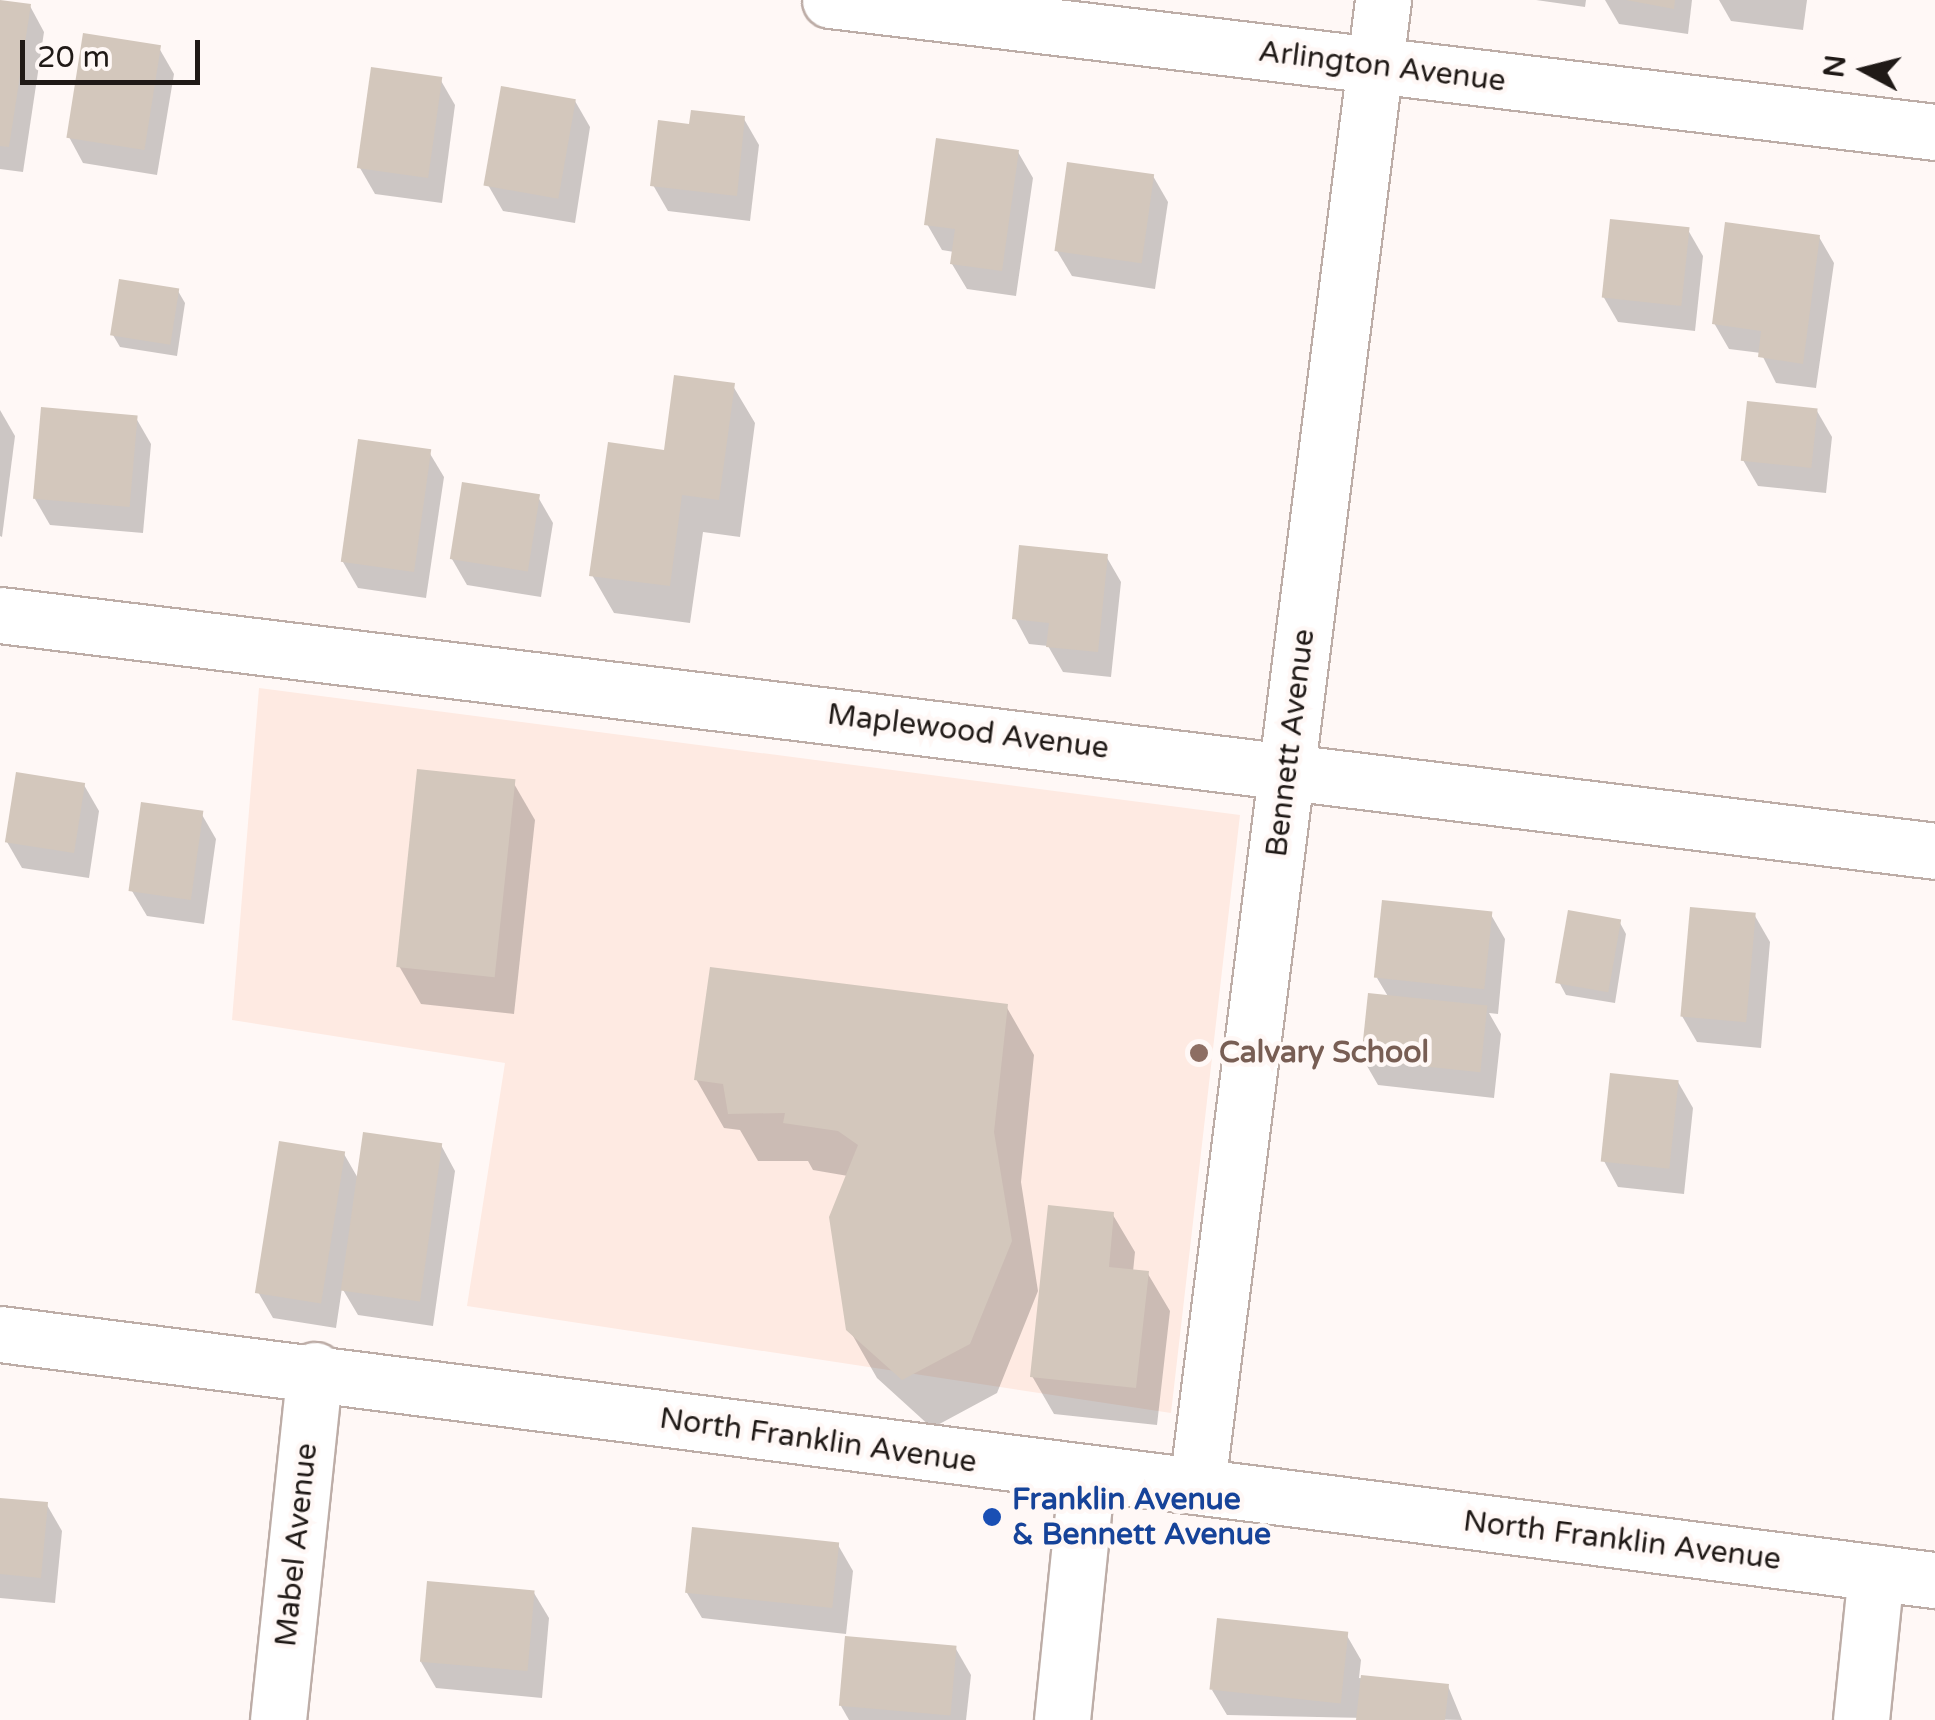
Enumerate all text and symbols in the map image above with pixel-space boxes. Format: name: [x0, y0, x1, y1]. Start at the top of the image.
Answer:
scale bar: [25, 20, 205, 82]
north arrow: [1815, 20, 1915, 120]
street label: Arlington Avenue: [1256, 34, 1508, 100]
text: 20 m: [37, 39, 110, 76]
text: N: [1817, 53, 1853, 80]
street label: Bennett Avenue: [1259, 627, 1323, 859]
street label: Maplewood Avenue: [825, 697, 1111, 767]
place label: Calvary School: [1219, 1035, 1429, 1071]
marker: Calvary School: [1188, 1042, 1210, 1064]
street label: North Franklin Avenue: [657, 1401, 979, 1481]
street label: Mabel Avenue: [268, 1441, 326, 1649]
place label: Franklin Avenue & Bennett Avenue: [1012, 1482, 1271, 1552]
street label: North Franklin Avenue: [1461, 1504, 1783, 1578]
marker: Franklin Avenue & Bennett Avenue: [981, 1506, 1003, 1528]

